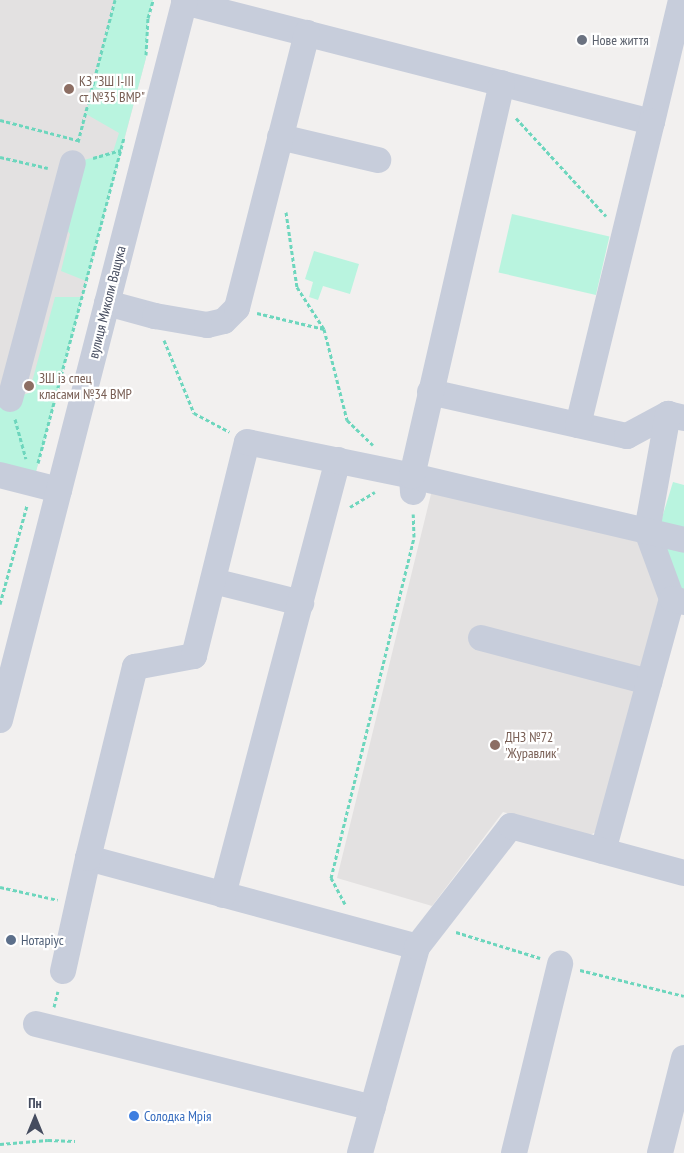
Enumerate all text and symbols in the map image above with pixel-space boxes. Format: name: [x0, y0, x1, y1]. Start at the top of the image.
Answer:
place label: Нове життя: [592, 32, 649, 48]
marker: Нове життя: [576, 34, 588, 46]
place label: КЗ "ЗШ І-ІІІ ст. №35 ВМР": [79, 73, 146, 105]
marker: КЗ "ЗШ І-ІІІ ст. №35 ВМР": [63, 83, 75, 95]
street label: вулиця Миколи Ващука: [85, 244, 129, 360]
place label: ЗШ із спец класами №34 ВМР: [39, 370, 132, 402]
marker: ЗШ із спец класами №34 ВМР: [23, 380, 35, 392]
place label: ДНЗ №72 'Журавлик': [505, 729, 559, 762]
marker: ДНЗ №72 'Журавлик': [489, 739, 501, 751]
place label: Нотаріус: [21, 932, 64, 948]
marker: Нотаріус: [5, 934, 17, 946]
north arrow: [10, 1093, 60, 1143]
text: Пн: [28, 1094, 42, 1112]
place label: Солодка Мрія: [144, 1108, 211, 1124]
marker: Солодка Мрія: [128, 1110, 140, 1122]

